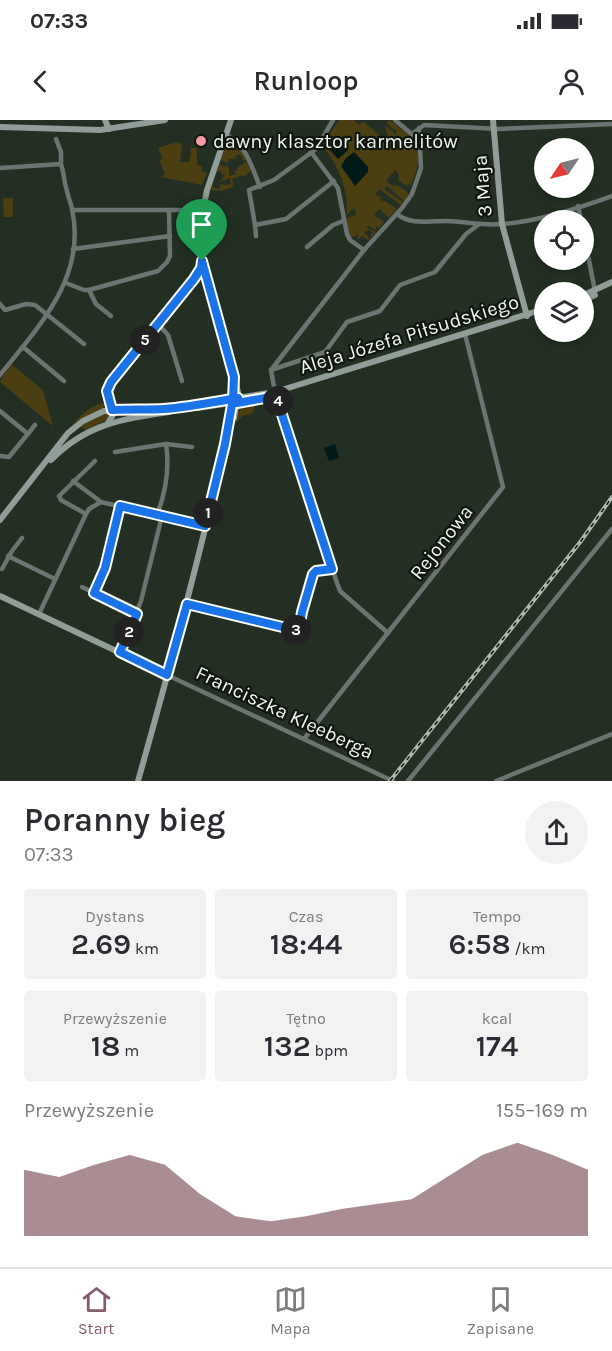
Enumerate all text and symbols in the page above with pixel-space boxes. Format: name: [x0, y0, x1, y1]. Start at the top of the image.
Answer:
text: 07:33: [30, 8, 88, 34]
icon: back: [24, 65, 57, 98]
text: Runloop: [253, 65, 359, 97]
icon: person: [555, 65, 588, 98]
place label: dawny klasztor karmelitów: [213, 130, 458, 153]
marker: dawny klasztor karmelitów: [194, 134, 208, 148]
north arrow: [534, 138, 594, 198]
map controls: [534, 138, 594, 342]
street label: 3 Maja: [468, 154, 497, 218]
pin: [176, 199, 227, 261]
icon: arrive: [185, 208, 218, 241]
button: locate: [534, 210, 594, 270]
button: layers: [534, 282, 594, 342]
street label: Aleja Józefa Piłsudskiego: [297, 290, 522, 379]
pin: 5: [130, 325, 160, 355]
text: 5: [140, 330, 150, 349]
pin: 4: [263, 386, 293, 416]
text: 4: [273, 391, 283, 410]
pin: 1: [193, 498, 223, 528]
street label: Rejonowa: [405, 500, 478, 584]
text: 1: [205, 503, 211, 522]
pin: 3: [281, 615, 311, 645]
pin: 2: [114, 617, 144, 647]
text: 3: [291, 620, 301, 639]
text: 2: [124, 622, 134, 641]
street label: Franciszka Kleeberga: [192, 661, 377, 764]
text: Poranny bieg: [24, 801, 225, 839]
button: share: [525, 801, 588, 864]
text: 07:33: [24, 843, 74, 866]
text: Dystans: [85, 907, 145, 926]
text: Czas: [289, 907, 323, 926]
text: Tempo: [473, 907, 521, 926]
text: 2.69: [71, 926, 131, 962]
text: 18:44: [270, 926, 342, 962]
text: 6:58: [449, 926, 511, 962]
text: km: [131, 939, 159, 958]
text: /km: [511, 939, 545, 958]
text: Przewyższenie: [63, 1009, 167, 1028]
text: Tętno: [286, 1009, 326, 1028]
text: kcal: [482, 1009, 512, 1028]
text: 18: [91, 1028, 120, 1064]
text: 132: [264, 1028, 311, 1064]
text: 174: [476, 1028, 518, 1064]
text: m: [120, 1041, 139, 1060]
text: bpm: [311, 1041, 348, 1060]
text: Przewyższenie: [24, 1099, 154, 1122]
text: 155–169 m: [496, 1099, 588, 1122]
tab: Start: [78, 1283, 114, 1338]
tab: Mapa: [270, 1283, 311, 1338]
tab: Zapisane: [467, 1283, 534, 1338]

